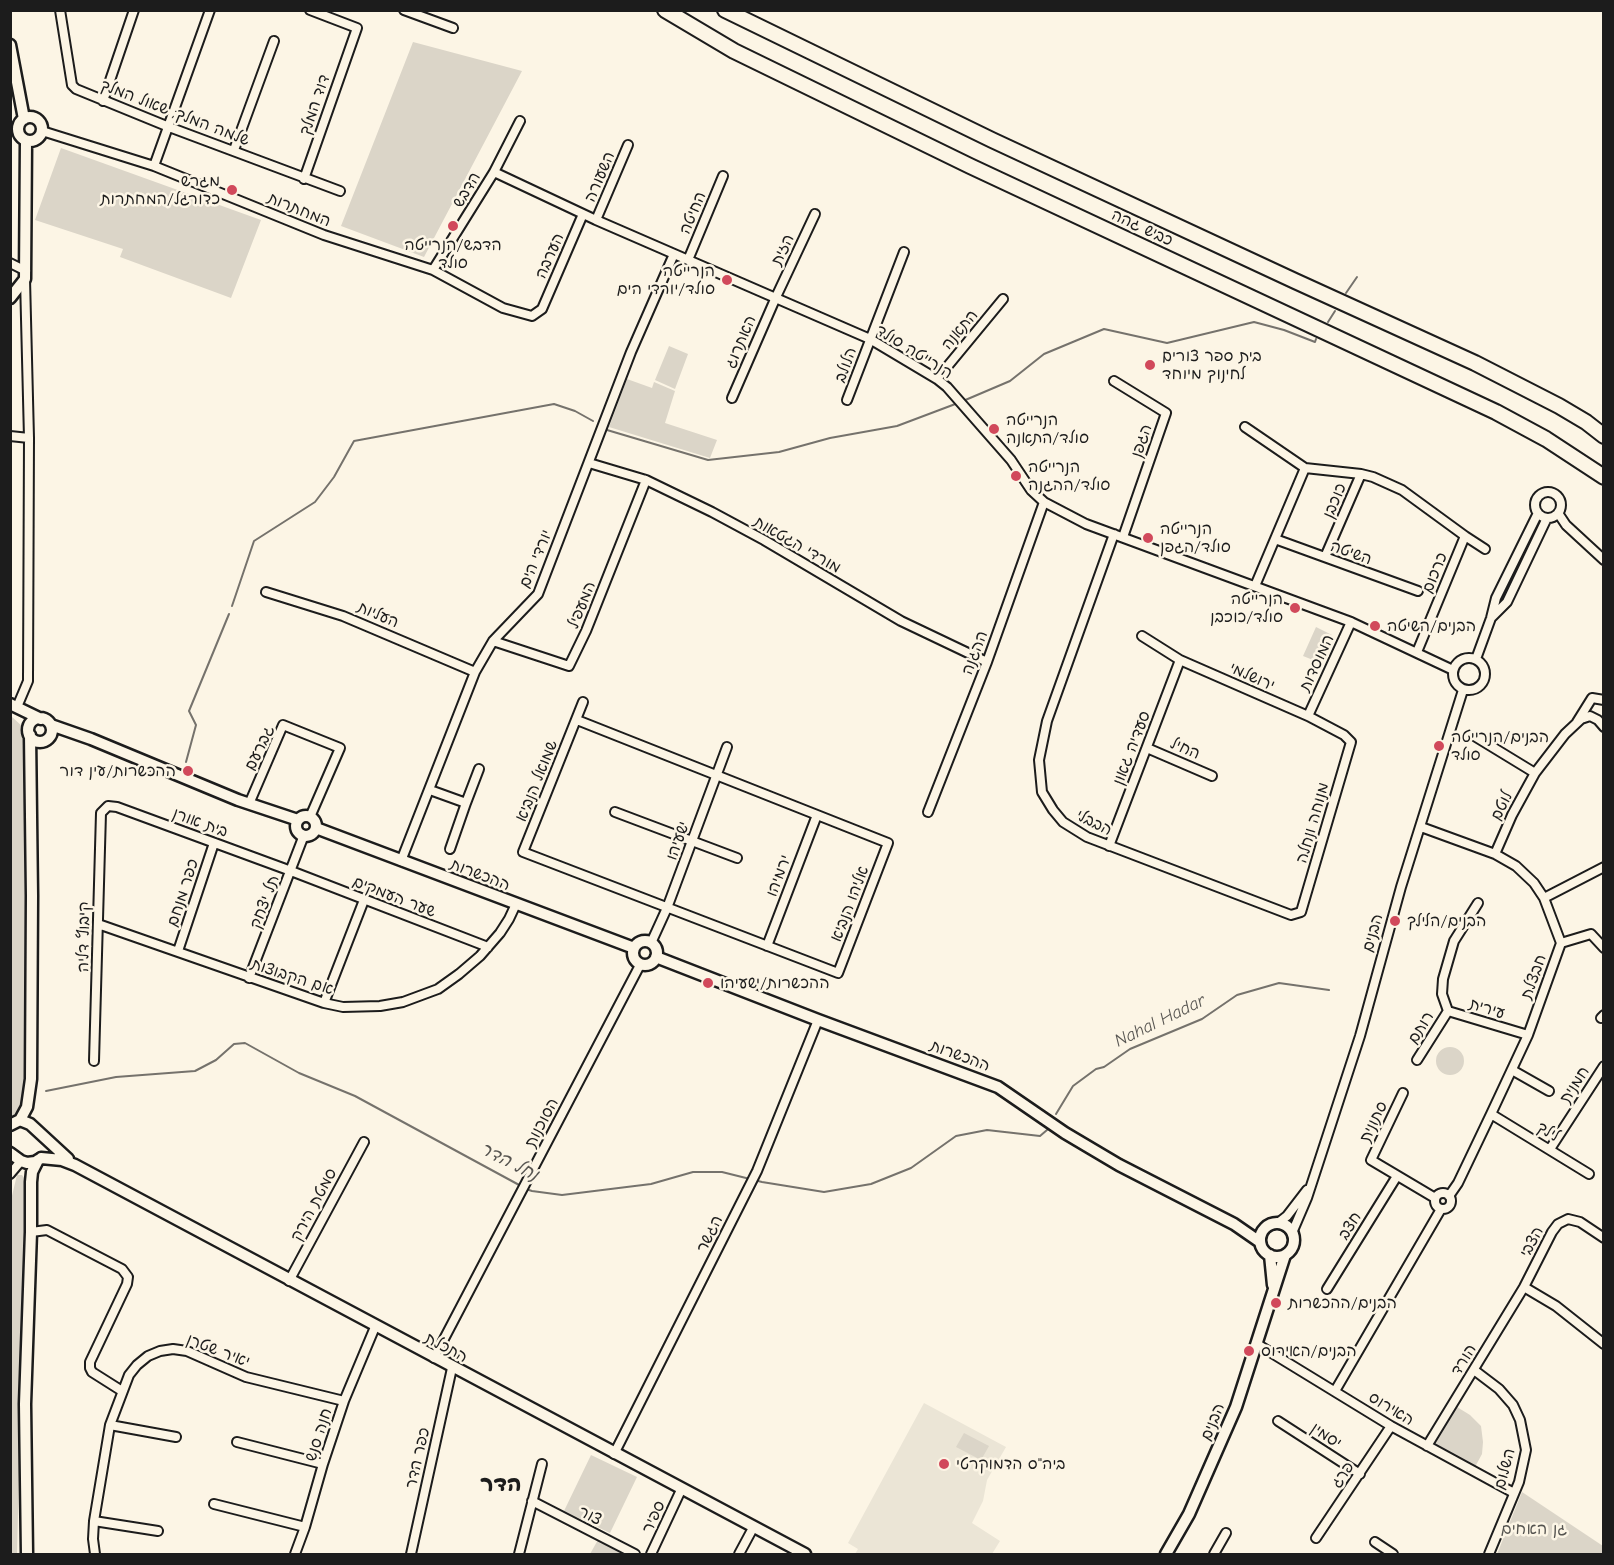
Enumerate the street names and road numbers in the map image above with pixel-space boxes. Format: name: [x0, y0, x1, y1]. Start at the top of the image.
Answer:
street label: דוד המלך: [296, 72, 334, 138]
street label: שלמה המלך; שאול המלך: [98, 76, 252, 150]
street label: השעורה: [581, 149, 619, 205]
street label: הדבש: [449, 169, 485, 211]
street label: המחתרות: [264, 189, 334, 231]
street label: החיטה: [675, 189, 711, 237]
street label: כביש גהה: [1108, 205, 1176, 251]
street label: הערבה: [531, 230, 569, 282]
street label: הזית: [767, 231, 799, 269]
street label: התאנה: [938, 306, 982, 354]
street label: האתרוג: [721, 313, 761, 371]
street label: הנרייטה סולד: [872, 321, 956, 383]
street label: הלולב: [831, 345, 861, 385]
street label: הגפן: [1127, 422, 1157, 460]
street label: כוכבן: [1319, 480, 1351, 522]
street label: מורדי הגטאות: [750, 512, 844, 578]
street label: יורדי הים: [515, 527, 557, 591]
street label: השיטה: [1327, 537, 1375, 569]
street label: כרכום: [1418, 550, 1452, 596]
street label: המעפיל: [564, 578, 600, 632]
street label: העליות: [354, 598, 402, 632]
street label: ההגנה: [958, 628, 992, 678]
street label: המוסדות: [1295, 631, 1339, 695]
street label: ירושלמי: [1226, 659, 1278, 695]
street label: סעדיה גאון: [1109, 708, 1155, 788]
street label: גברעם: [241, 722, 279, 774]
street label: החיל: [1167, 734, 1203, 764]
street label: שמואל הנביא: [512, 737, 562, 825]
street label: מנוחה ונחלה: [1292, 780, 1334, 866]
street label: לוטם: [1487, 788, 1517, 824]
street label: בית אורן: [170, 804, 230, 842]
street label: הבבלי: [1073, 806, 1115, 840]
street label: ישעיהו: [662, 819, 694, 863]
street label: ירמיהו: [762, 852, 796, 900]
street label: ההכשרות: [447, 855, 513, 895]
street label: כפר מנחם: [163, 857, 203, 929]
street label: אליהו הנביא: [827, 863, 873, 945]
street label: שער העמקים: [350, 872, 438, 922]
street label: תל יצחק: [246, 873, 284, 931]
street label: קיבוץ דליה: [74, 901, 94, 973]
street label: הבנים: [1358, 912, 1388, 954]
street label: חבצלת: [1517, 952, 1551, 1002]
street label: אם הקבוצות: [248, 955, 336, 999]
street label: עירית: [1467, 994, 1507, 1024]
street label: רותם: [1404, 1008, 1438, 1048]
street label: ההכשרות: [927, 1036, 993, 1076]
street label: חמנית: [1556, 1063, 1594, 1107]
street label: הסוכנות: [521, 1095, 563, 1151]
street label: סתונית: [1356, 1098, 1392, 1146]
street label: לילך: [1533, 1118, 1563, 1146]
street label: סמטת הירק: [287, 1165, 341, 1245]
street label: חצב: [1334, 1209, 1366, 1243]
street label: הגשר: [693, 1212, 727, 1256]
street label: הצבי: [1516, 1223, 1548, 1261]
street label: התכלת: [421, 1329, 471, 1367]
street label: יאיר שטרן: [184, 1330, 252, 1372]
street label: הורד: [1447, 1341, 1481, 1379]
street label: האירוס: [1365, 1388, 1417, 1430]
street label: הבנים: [1197, 1400, 1229, 1444]
street label: חנה סנש: [301, 1406, 337, 1464]
street label: יסמין: [1307, 1419, 1345, 1453]
street label: כפר הדר: [402, 1426, 434, 1490]
street label: השלום: [1490, 1446, 1520, 1492]
street label: פרג: [1327, 1458, 1359, 1492]
street label: ספיר: [638, 1498, 670, 1536]
street label: צור: [575, 1502, 605, 1530]

